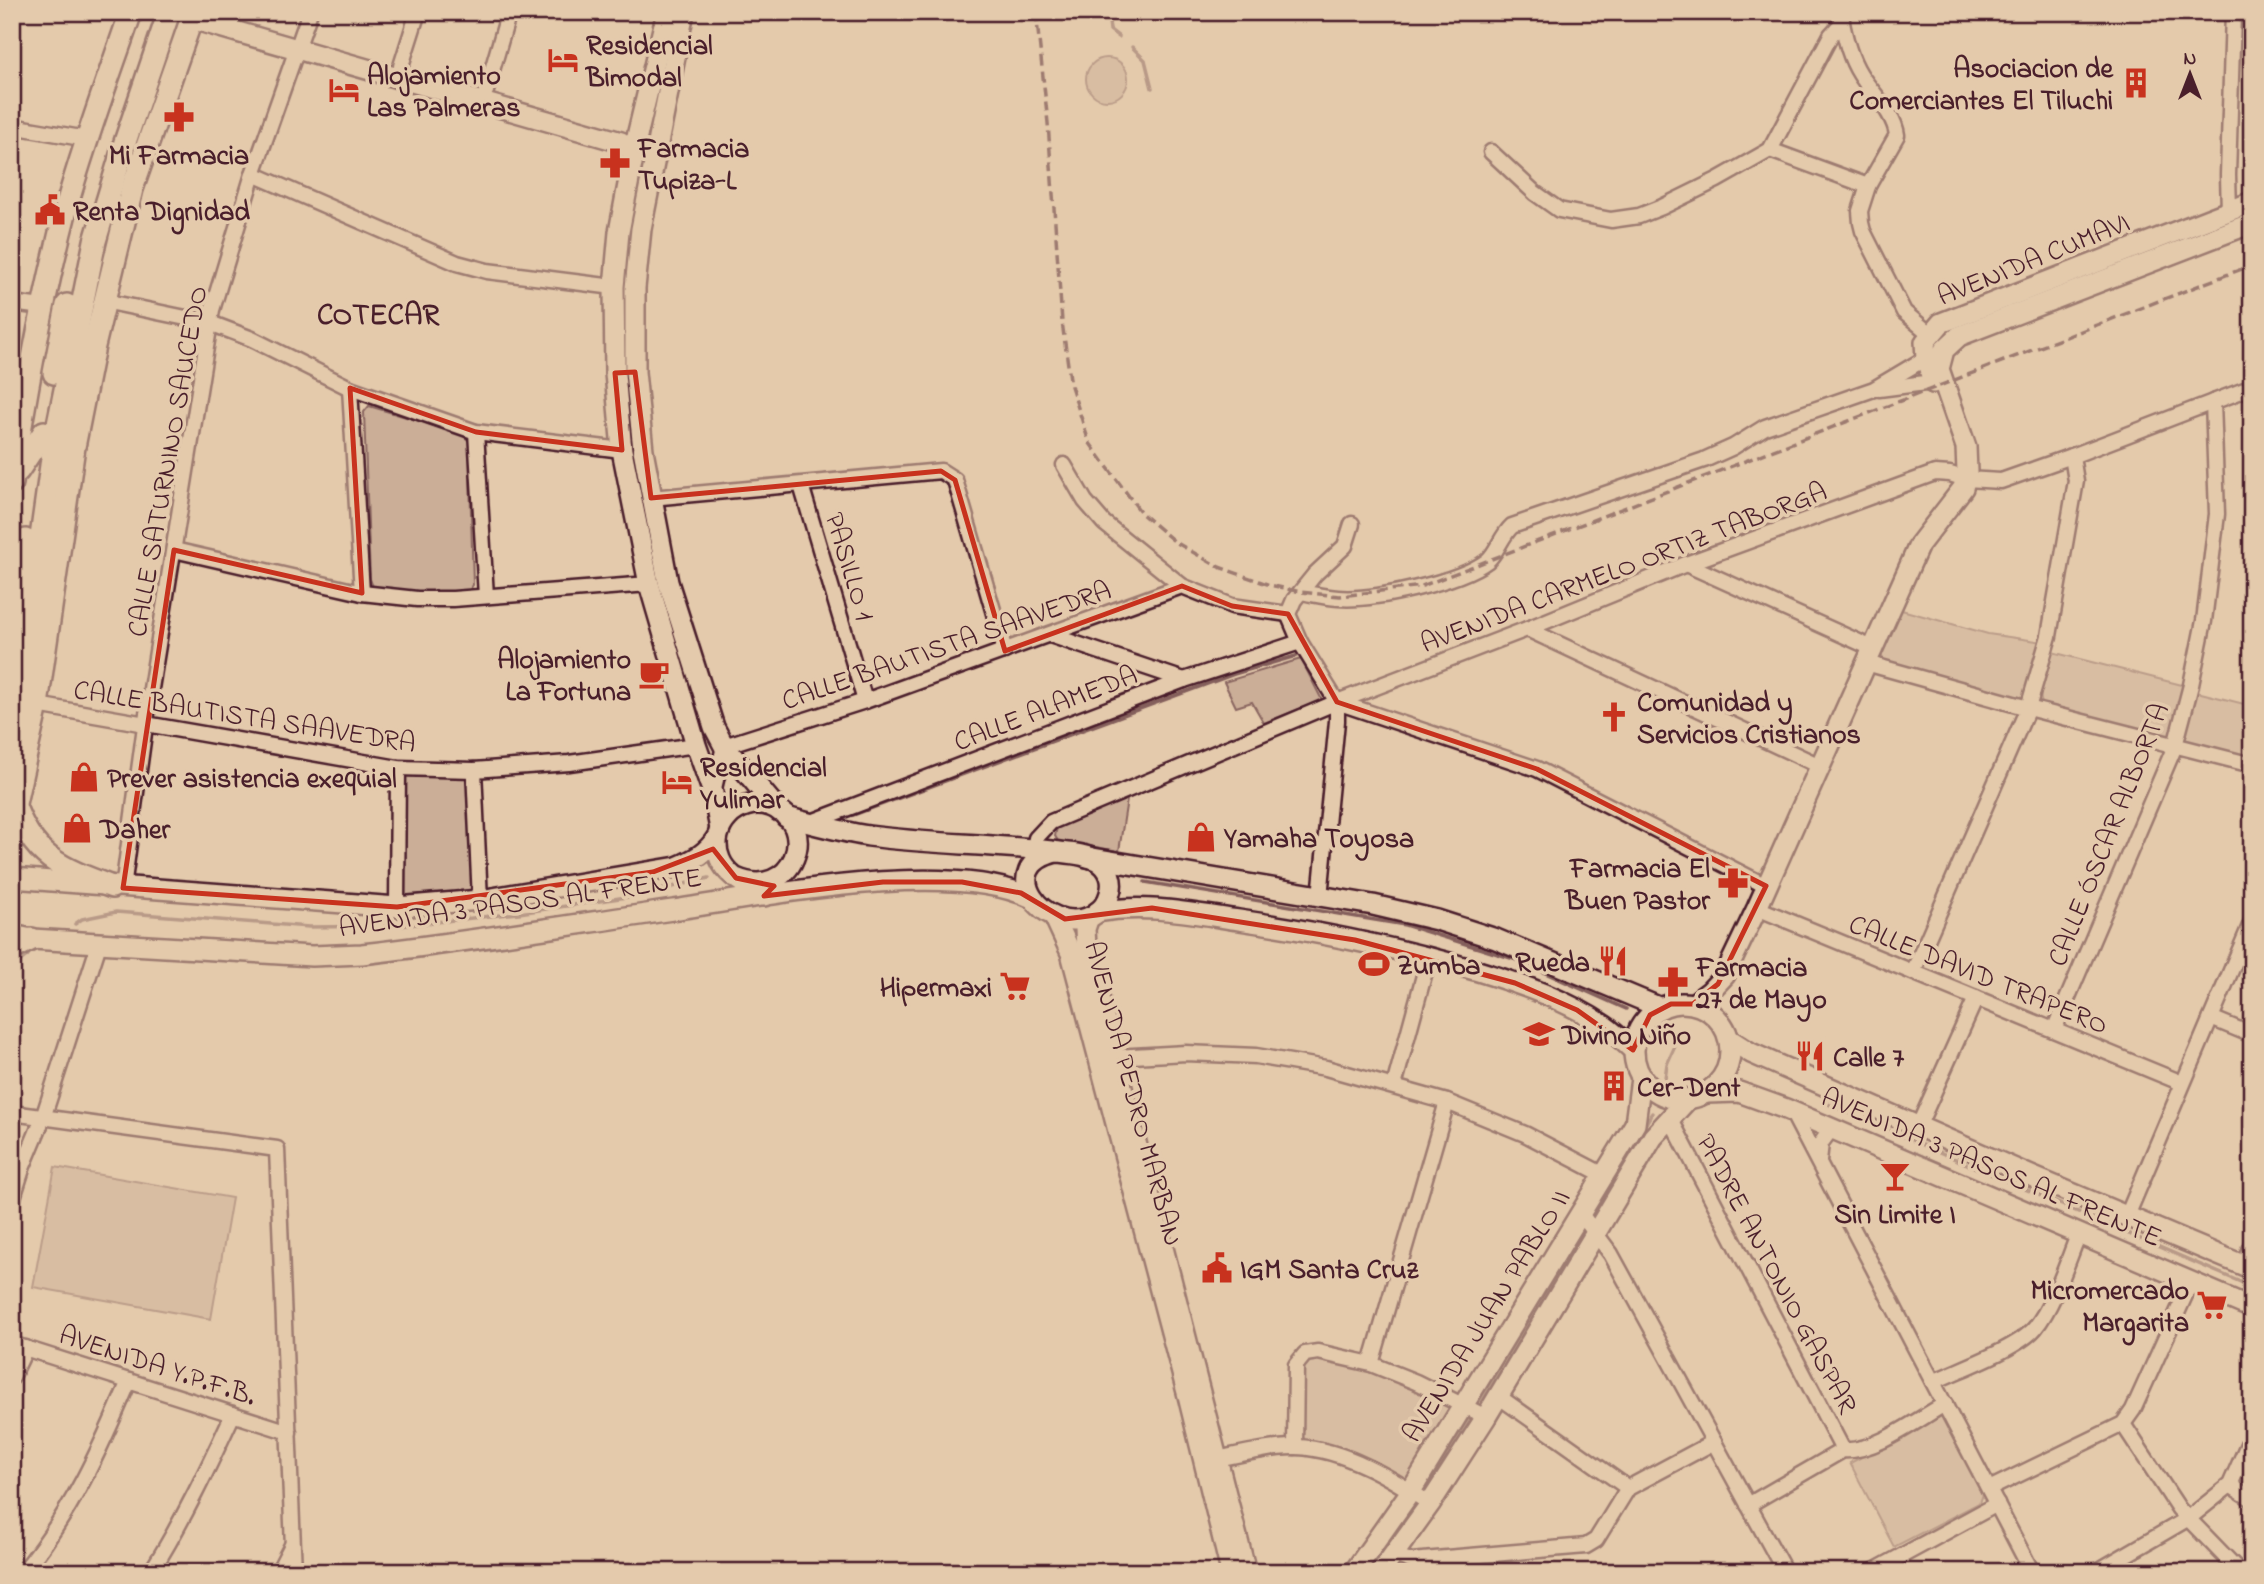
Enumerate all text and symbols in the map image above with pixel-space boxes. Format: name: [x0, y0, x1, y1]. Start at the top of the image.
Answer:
place label: Residencial Bimodal: [584, 27, 713, 100]
north arrow: [2156, 38, 2226, 108]
hotel icon: Residencial Bimodal: [546, 43, 580, 77]
text: N: [2184, 46, 2197, 73]
place label: Asociacion de Comerciantes El Tiluchi: [1849, 50, 2114, 123]
place label: Alojamiento Las Palmeras: [367, 57, 520, 130]
building icon: Asociacion de Comerciantes El Tiluchi: [2119, 66, 2153, 100]
hotel icon: Alojamiento Las Palmeras: [327, 73, 361, 107]
pharmacy icon: Mi Farmacia: [162, 100, 196, 134]
place label: Farmacia Tupiza-L: [636, 130, 749, 203]
place label: Mi Farmacia: [109, 137, 249, 178]
pharmacy icon: Farmacia Tupiza-L: [598, 146, 632, 180]
public building icon: Renta Dignidad: [33, 193, 67, 227]
place label: Renta Dignidad: [73, 193, 250, 235]
street label: AVENIDA CUMAVI: [1932, 204, 2137, 319]
street label: CALLE SATURNINO SAUCEDO: [118, 283, 221, 640]
district label: COTECAR: [317, 295, 440, 339]
street label: AVENIDA CARMELO ORTIZ TABORGA: [1415, 473, 1834, 666]
street label: PASILLO 1: [812, 508, 884, 626]
street label: CALLE BAUTISTA SAAVEDRA: [777, 572, 1117, 723]
place label: Alojamiento La Fortuna: [497, 641, 631, 714]
street label: CALLE ALAMEDA: [948, 656, 1144, 764]
cafe icon: Alojamiento La Fortuna: [637, 657, 671, 691]
street label: CALLE BAUTISTA SAAVEDRA: [70, 671, 419, 766]
place label: Comunidad y Servicios Cristianos: [1637, 684, 1861, 757]
street label: CALLE ÓSCAR ALBORTA: [2039, 697, 2182, 973]
church icon: Comunidad y Servicios Cristianos: [1597, 700, 1631, 734]
place label: Residencial Yulimar: [699, 749, 827, 822]
shop icon: Prever asistencia exequial: [67, 760, 101, 794]
place label: Prever asistencia exequial: [107, 760, 397, 801]
hotel icon: Residencial Yulimar: [660, 765, 694, 799]
shop icon: Daher: [60, 811, 94, 845]
place label: Daher: [98, 811, 172, 852]
shop icon: Yamaha Toyosa: [1184, 820, 1218, 854]
place label: Yamaha Toyosa: [1223, 820, 1414, 861]
place label: Farmacia El Buen Pastor: [1563, 850, 1711, 923]
street label: AVENIDA 3 PASOS AL FRENTE: [336, 859, 705, 950]
pharmacy icon: Farmacia El Buen Pastor: [1716, 866, 1750, 900]
street label: CALLE DAVID TRAPERO: [1842, 905, 2114, 1047]
street label: AVENIDA PEDRO MARBAN: [1071, 937, 1192, 1251]
place label: Rueda: [1515, 944, 1590, 985]
restaurant icon: Rueda: [1596, 944, 1630, 978]
sports icon: Zumba: [1357, 947, 1391, 981]
place label: Zumba: [1397, 947, 1480, 988]
place label: Farmacia 27 de Mayo: [1694, 949, 1827, 1022]
pharmacy icon: Farmacia 27 de Mayo: [1656, 965, 1690, 999]
place label: Hipermaxi: [880, 969, 992, 1010]
supermarket icon: Hipermaxi: [998, 969, 1032, 1003]
school or university icon: Divino Niño: [1522, 1017, 1556, 1051]
place label: Divino Niño: [1560, 1017, 1691, 1058]
restaurant icon: Calle 7: [1793, 1039, 1827, 1073]
place label: Calle 7: [1833, 1039, 1904, 1080]
building icon: Cer-Dent: [1597, 1069, 1631, 1103]
place label: Cer-Dent: [1637, 1069, 1741, 1110]
street label: AVENIDA 3 PASOS AL FRENTE: [1814, 1079, 2167, 1260]
street label: PADRE ANTONIO GASPAR: [1684, 1127, 1866, 1422]
bar icon: Sin Limite I: [1878, 1159, 1912, 1193]
street label: AVENIDA JUAN PABLO II: [1393, 1182, 1583, 1451]
place label: Sin Limite I: [1834, 1196, 1956, 1237]
public building icon: IGM Santa Cruz: [1200, 1251, 1234, 1285]
place label: IGM Santa Cruz: [1240, 1251, 1420, 1292]
place label: Micromercado Margarita: [2030, 1272, 2189, 1346]
supermarket icon: Micromercado Margarita: [2195, 1288, 2229, 1322]
street label: AVENIDA Y.P.F.B.: [53, 1316, 261, 1418]

